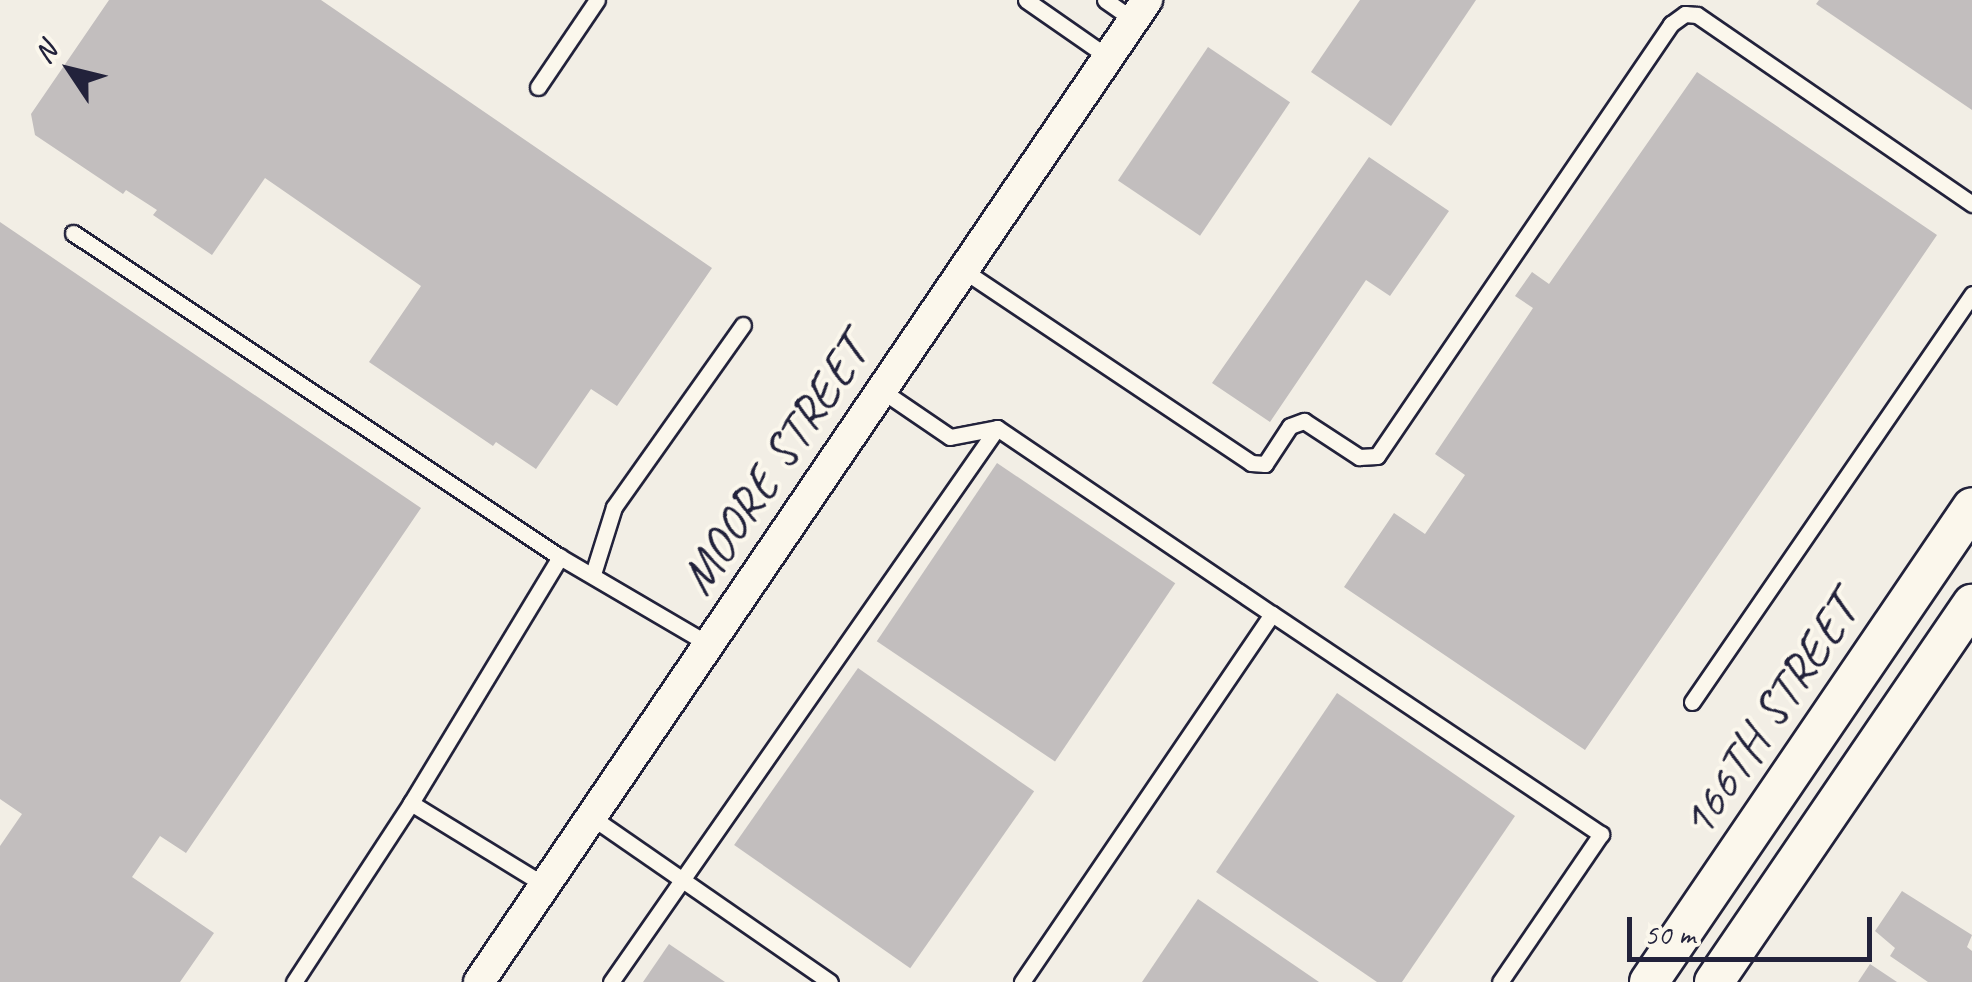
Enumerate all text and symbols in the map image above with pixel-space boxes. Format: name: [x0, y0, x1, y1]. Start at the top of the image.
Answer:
north arrow: [20, 20, 120, 120]
text: N: [26, 35, 64, 70]
street label: MOORE STREET: [666, 325, 882, 605]
street label: 166TH STREET: [1666, 584, 1872, 848]
scale bar: [1632, 897, 1877, 959]
text: 50 m: [1644, 915, 1695, 953]

